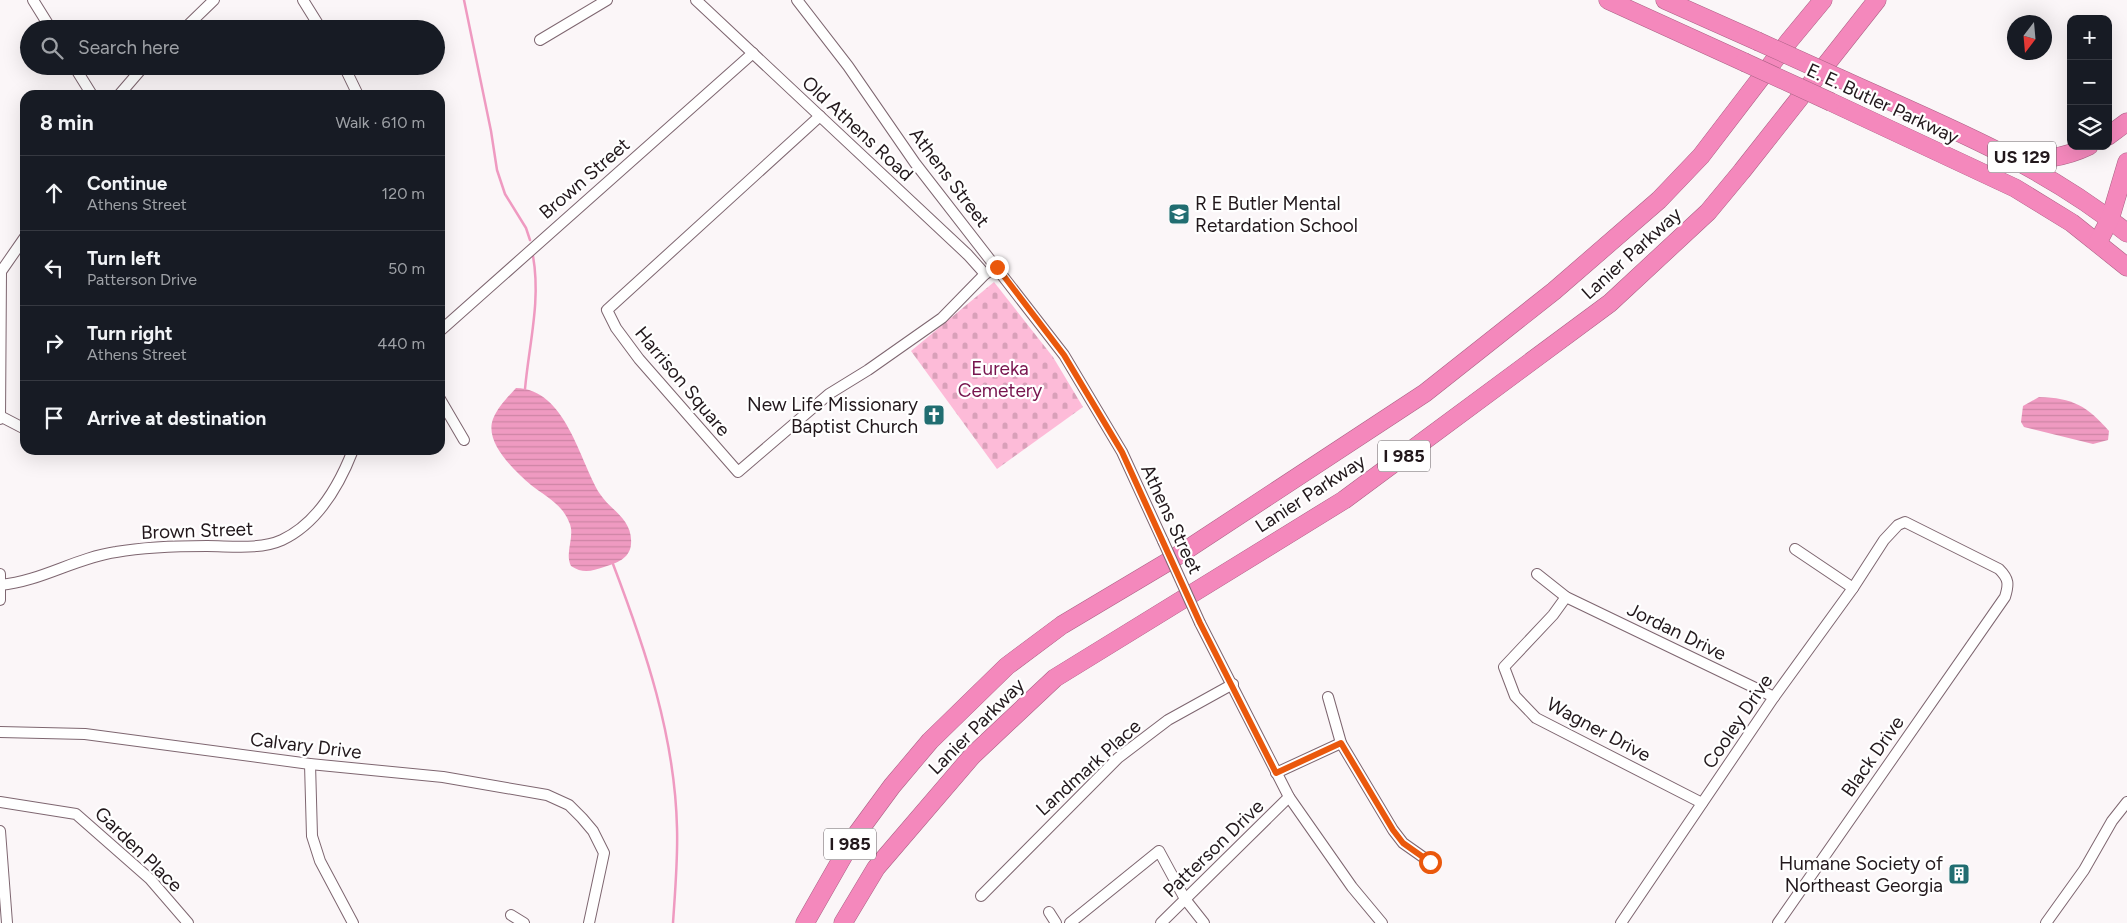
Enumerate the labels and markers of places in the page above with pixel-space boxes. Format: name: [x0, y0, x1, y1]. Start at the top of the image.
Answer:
place label: R E Butler Mental Retardation School: [1195, 192, 1358, 237]
school or university icon: R E Butler Mental Retardation School: [1167, 202, 1191, 226]
place label: New Life Missionary Baptist Church: [747, 393, 918, 438]
church icon: New Life Missionary Baptist Church: [922, 403, 946, 427]
place label: Humane Society of Northeast Georgia: [1779, 852, 1943, 897]
building icon: Humane Society of Northeast Georgia: [1947, 862, 1971, 886]

